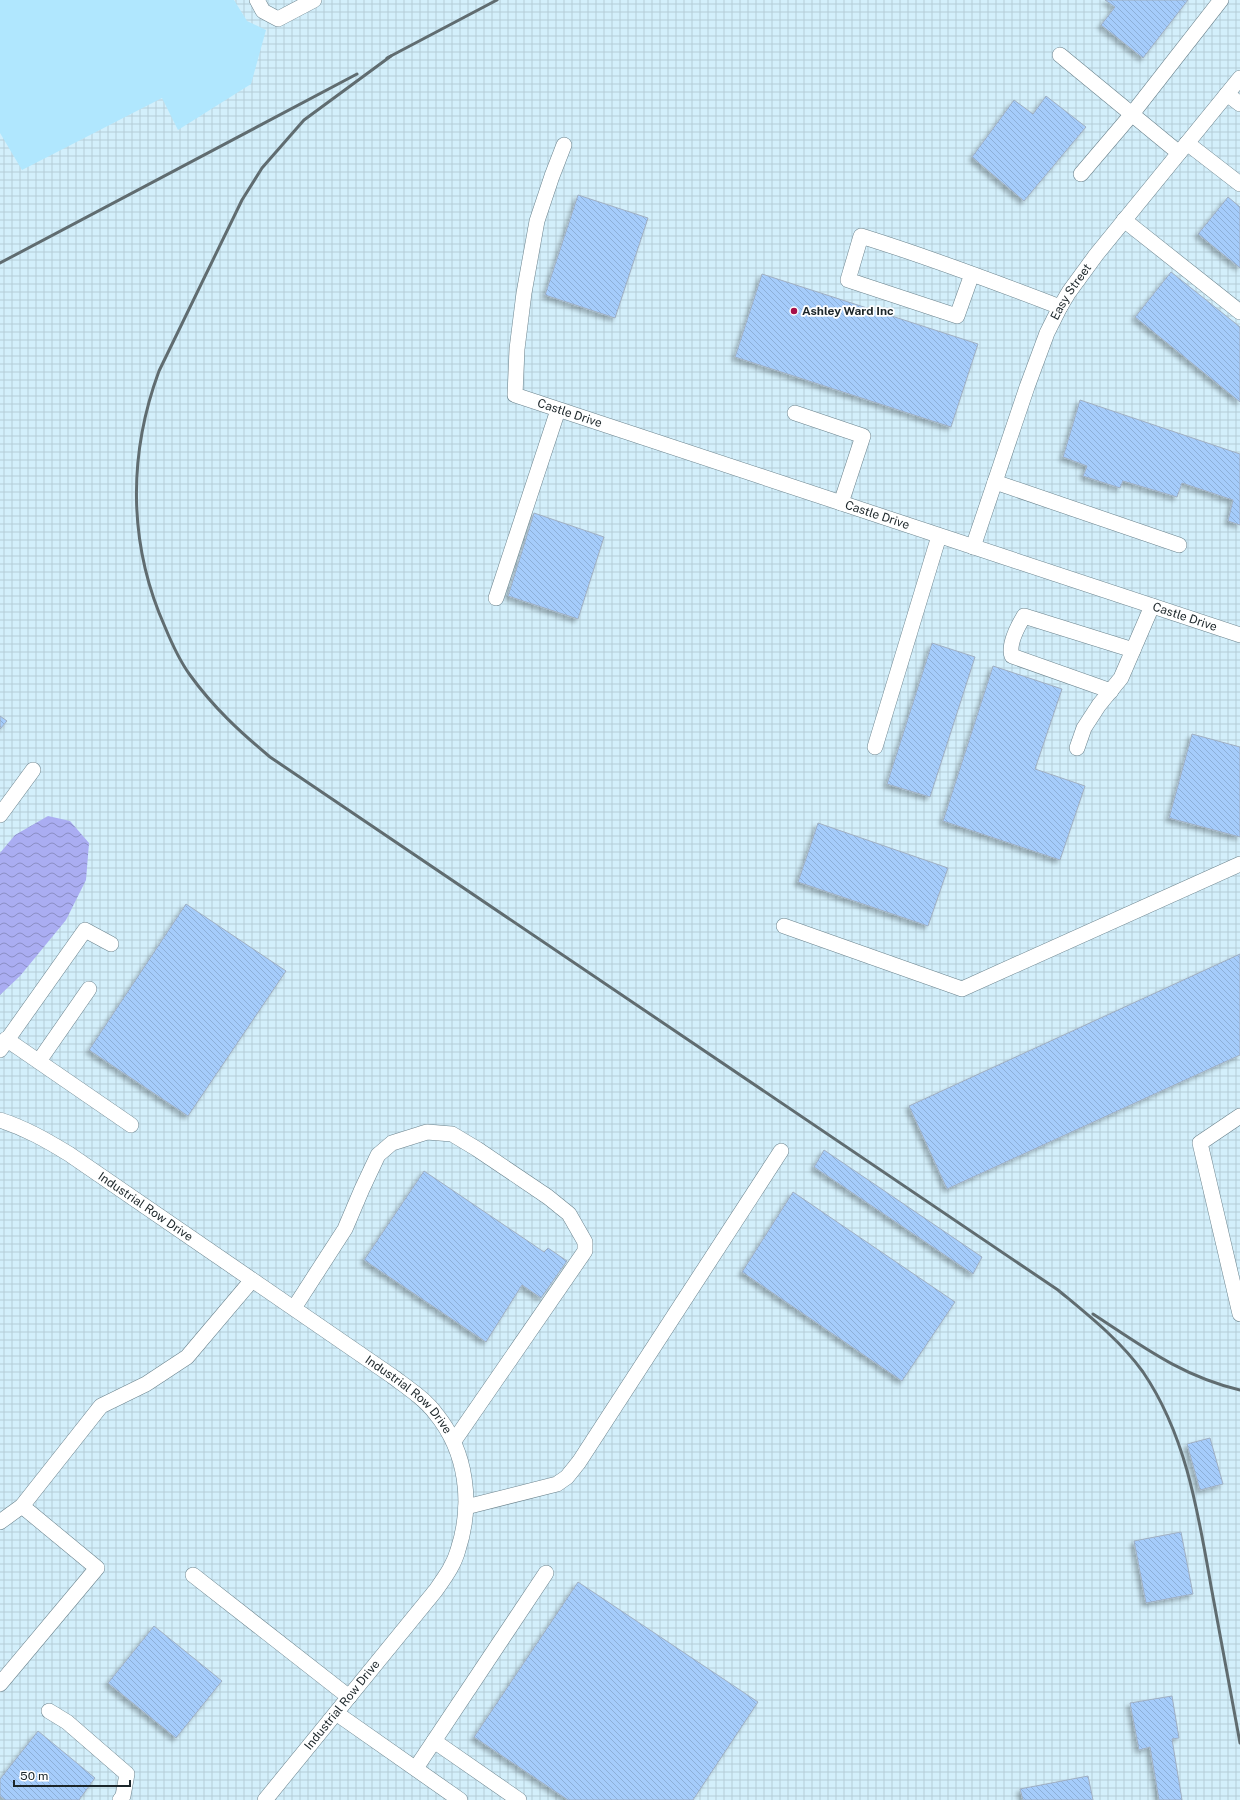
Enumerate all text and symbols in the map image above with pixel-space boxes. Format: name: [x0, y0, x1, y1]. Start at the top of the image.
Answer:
street label: Easy Street: [1048, 261, 1094, 322]
place label: Ashley Ward Inc: [802, 304, 894, 318]
marker: Ashley Ward Inc: [789, 306, 799, 316]
street label: Castle Drive: [536, 396, 604, 430]
street label: Castle Drive: [843, 498, 912, 532]
street label: Castle Drive: [1151, 600, 1219, 634]
street label: Industrial Row Drive: [96, 1169, 196, 1244]
street label: Industrial Row Drive: [363, 1353, 455, 1436]
street label: Industrial Row Drive: [301, 1657, 383, 1753]
scale bar: [14, 1762, 130, 1788]
text: 50 m: [20, 1769, 48, 1783]

